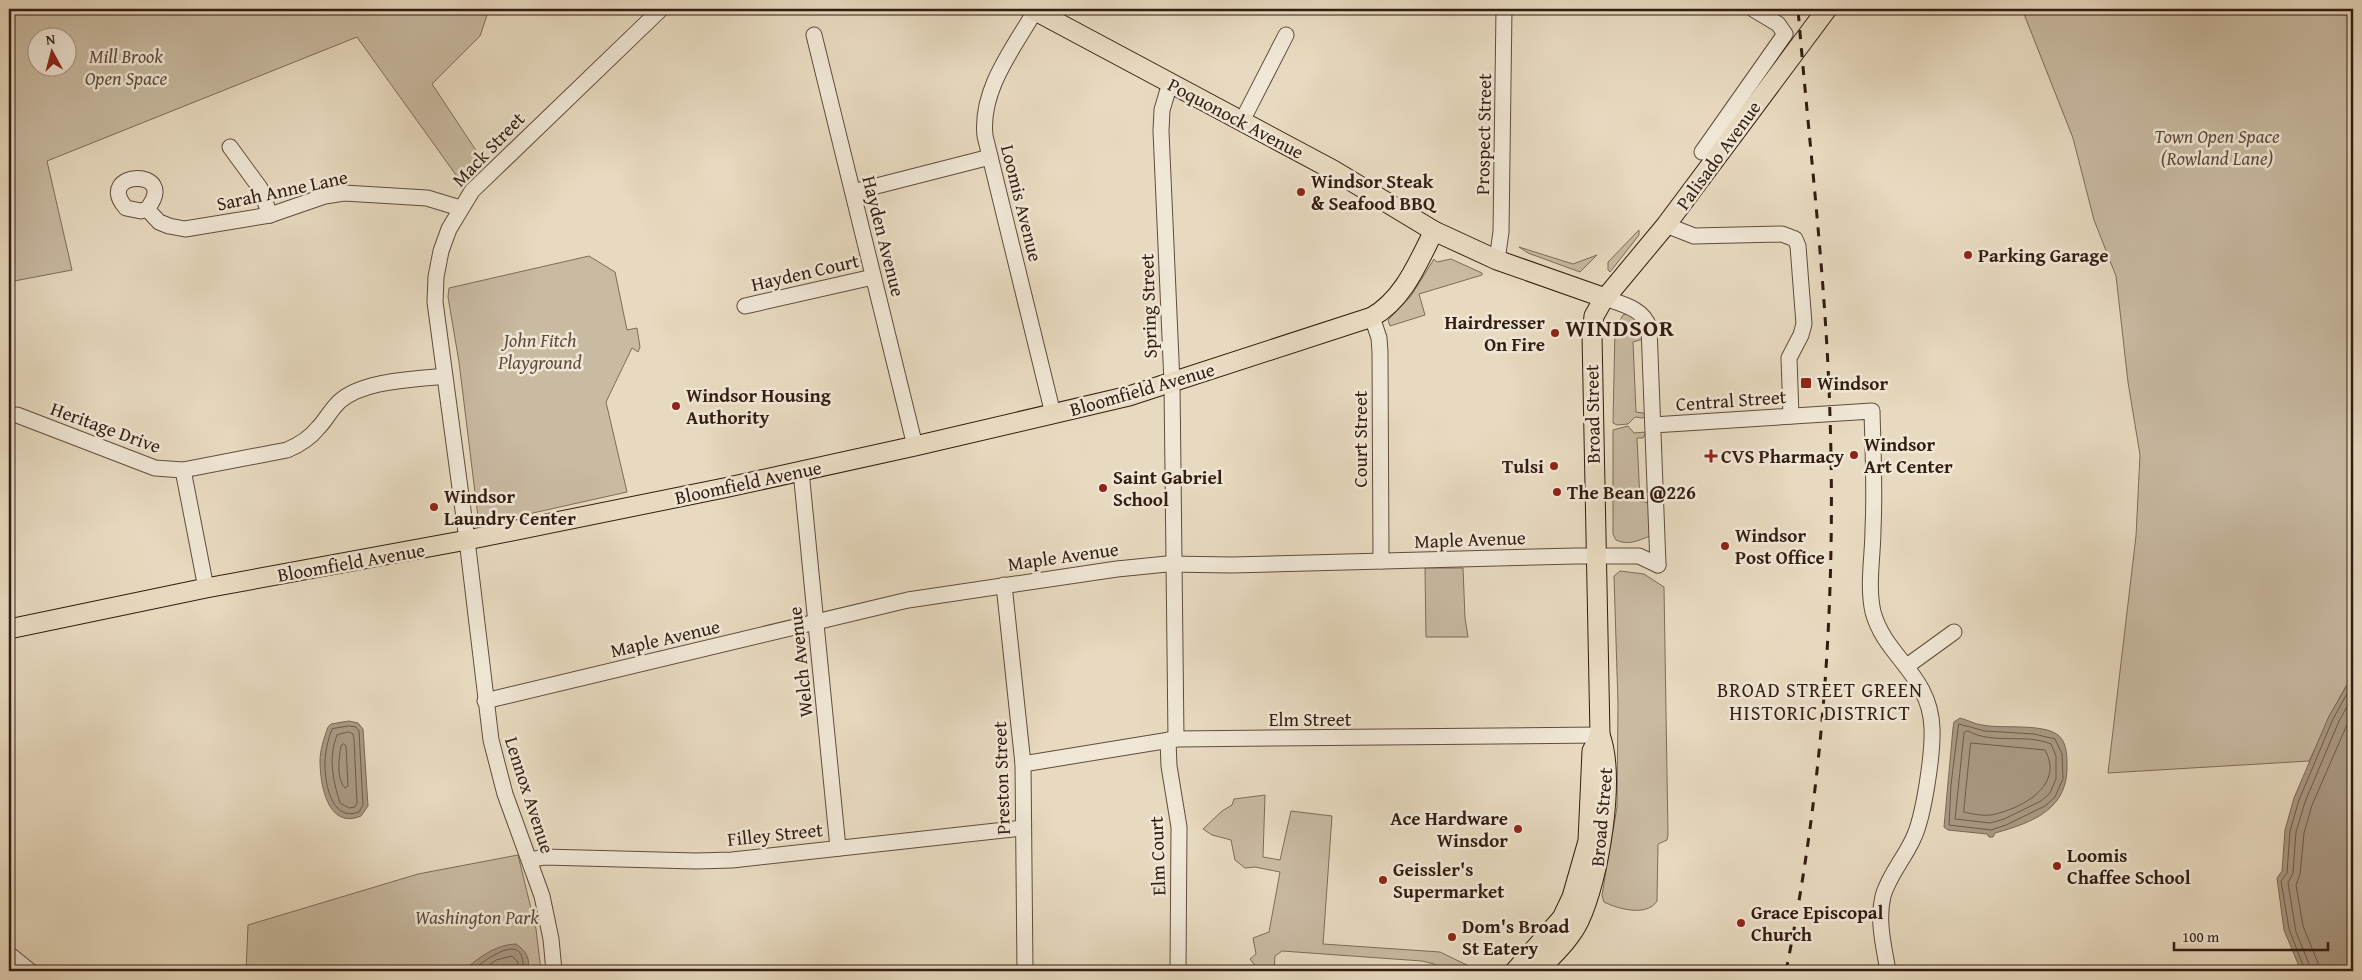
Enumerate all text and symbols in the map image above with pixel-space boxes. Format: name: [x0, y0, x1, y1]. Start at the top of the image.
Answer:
north arrow: [28, 28, 78, 78]
text: N: [45, 29, 57, 50]
park label: Mill Brook Open Space: [85, 42, 168, 92]
street label: Poquonock Avenue: [1163, 70, 1309, 166]
street label: Prospect Street: [1468, 73, 1498, 195]
street label: Palisado Avenue: [1669, 95, 1767, 215]
street label: Mack Street: [445, 105, 531, 193]
park label: Town Open Space (Rowland Lane): [2154, 122, 2280, 172]
street label: Loomis Avenue: [994, 142, 1050, 264]
street label: Sarah Anne Lane: [214, 162, 350, 218]
place label: Windsor Steak & Seafood BBQ: [1311, 167, 1437, 217]
street label: Hayden Avenue: [855, 173, 913, 299]
marker: Windsor Steak & Seafood BBQ: [1295, 186, 1307, 198]
place label: Parking Garage: [1978, 241, 2109, 269]
street label: Hayden Court: [748, 246, 862, 298]
marker: Parking Garage: [1962, 249, 1974, 261]
street label: Spring Street: [1132, 253, 1164, 359]
place label: Hairdresser On Fire: [1445, 308, 1545, 358]
district label: WINDSOR: [1565, 310, 1675, 345]
park label: John Fitch Playground: [497, 326, 582, 376]
marker: Hairdresser On Fire: [1549, 327, 1561, 339]
street label: Bloomfield Avenue: [1066, 355, 1218, 423]
street label: Broad Street: [1577, 364, 1607, 464]
place label: Windsor: [1817, 369, 1888, 397]
marker: Windsor: [1799, 376, 1813, 390]
place label: Windsor Housing Authority: [686, 381, 832, 431]
street label: Central Street: [1675, 382, 1788, 418]
street label: Court Street: [1346, 390, 1374, 488]
street label: Heritage Drive: [47, 394, 165, 460]
marker: Windsor Housing Authority: [670, 400, 682, 412]
place label: Windsor Art Center: [1864, 430, 1953, 480]
place label: CVS Pharmacy: [1721, 442, 1844, 470]
marker: Windsor Art Center: [1848, 449, 1860, 461]
marker: CVS Pharmacy: [1705, 450, 1717, 462]
place label: Tulsi: [1502, 452, 1544, 480]
street label: Bloomfield Avenue: [672, 453, 824, 511]
marker: Tulsi: [1548, 460, 1560, 472]
place label: Saint Gabriel School: [1113, 463, 1223, 513]
place label: The Bean @226: [1567, 478, 1696, 506]
place label: Windsor Laundry Center: [444, 482, 576, 532]
marker: Saint Gabriel School: [1097, 482, 1109, 494]
marker: The Bean @226: [1551, 486, 1563, 498]
marker: Windsor Laundry Center: [428, 501, 440, 513]
place label: Windsor Post Office: [1735, 521, 1825, 571]
street label: Maple Avenue: [1414, 523, 1526, 555]
street label: Maple Avenue: [1006, 534, 1120, 578]
street label: Bloomfield Avenue: [275, 535, 427, 589]
marker: Windsor Post Office: [1719, 540, 1731, 552]
street label: Welch Avenue: [780, 605, 820, 719]
street label: Maple Avenue: [607, 612, 723, 664]
district label: BROAD STREET GREEN HISTORIC DISTRICT: [1717, 675, 1923, 727]
street label: Elm Street: [1269, 705, 1352, 733]
street label: Preston Street: [985, 720, 1017, 835]
street label: Lennox Avenue: [498, 733, 562, 857]
street label: Broad Street: [1583, 766, 1619, 868]
place label: Ace Hardware Winsdor: [1390, 804, 1508, 854]
street label: Filley Street: [726, 815, 824, 853]
street label: Elm Court: [1142, 816, 1172, 896]
marker: Ace Hardware Winsdor: [1512, 823, 1524, 835]
place label: Loomis Chaffee School: [2067, 841, 2191, 891]
place label: Geissler's Supermarket: [1393, 855, 1505, 905]
marker: Loomis Chaffee School: [2051, 860, 2063, 872]
marker: Geissler's Supermarket: [1377, 874, 1389, 886]
place label: Grace Episcopal Church: [1751, 898, 1884, 948]
park label: Washington Park: [415, 903, 539, 931]
place label: Dom's Broad St Eatery: [1462, 912, 1569, 962]
marker: Grace Episcopal Church: [1735, 917, 1747, 929]
scale bar: [2174, 920, 2328, 952]
text: 100 m: [2182, 926, 2220, 947]
marker: Dom's Broad St Eatery: [1446, 931, 1458, 943]

